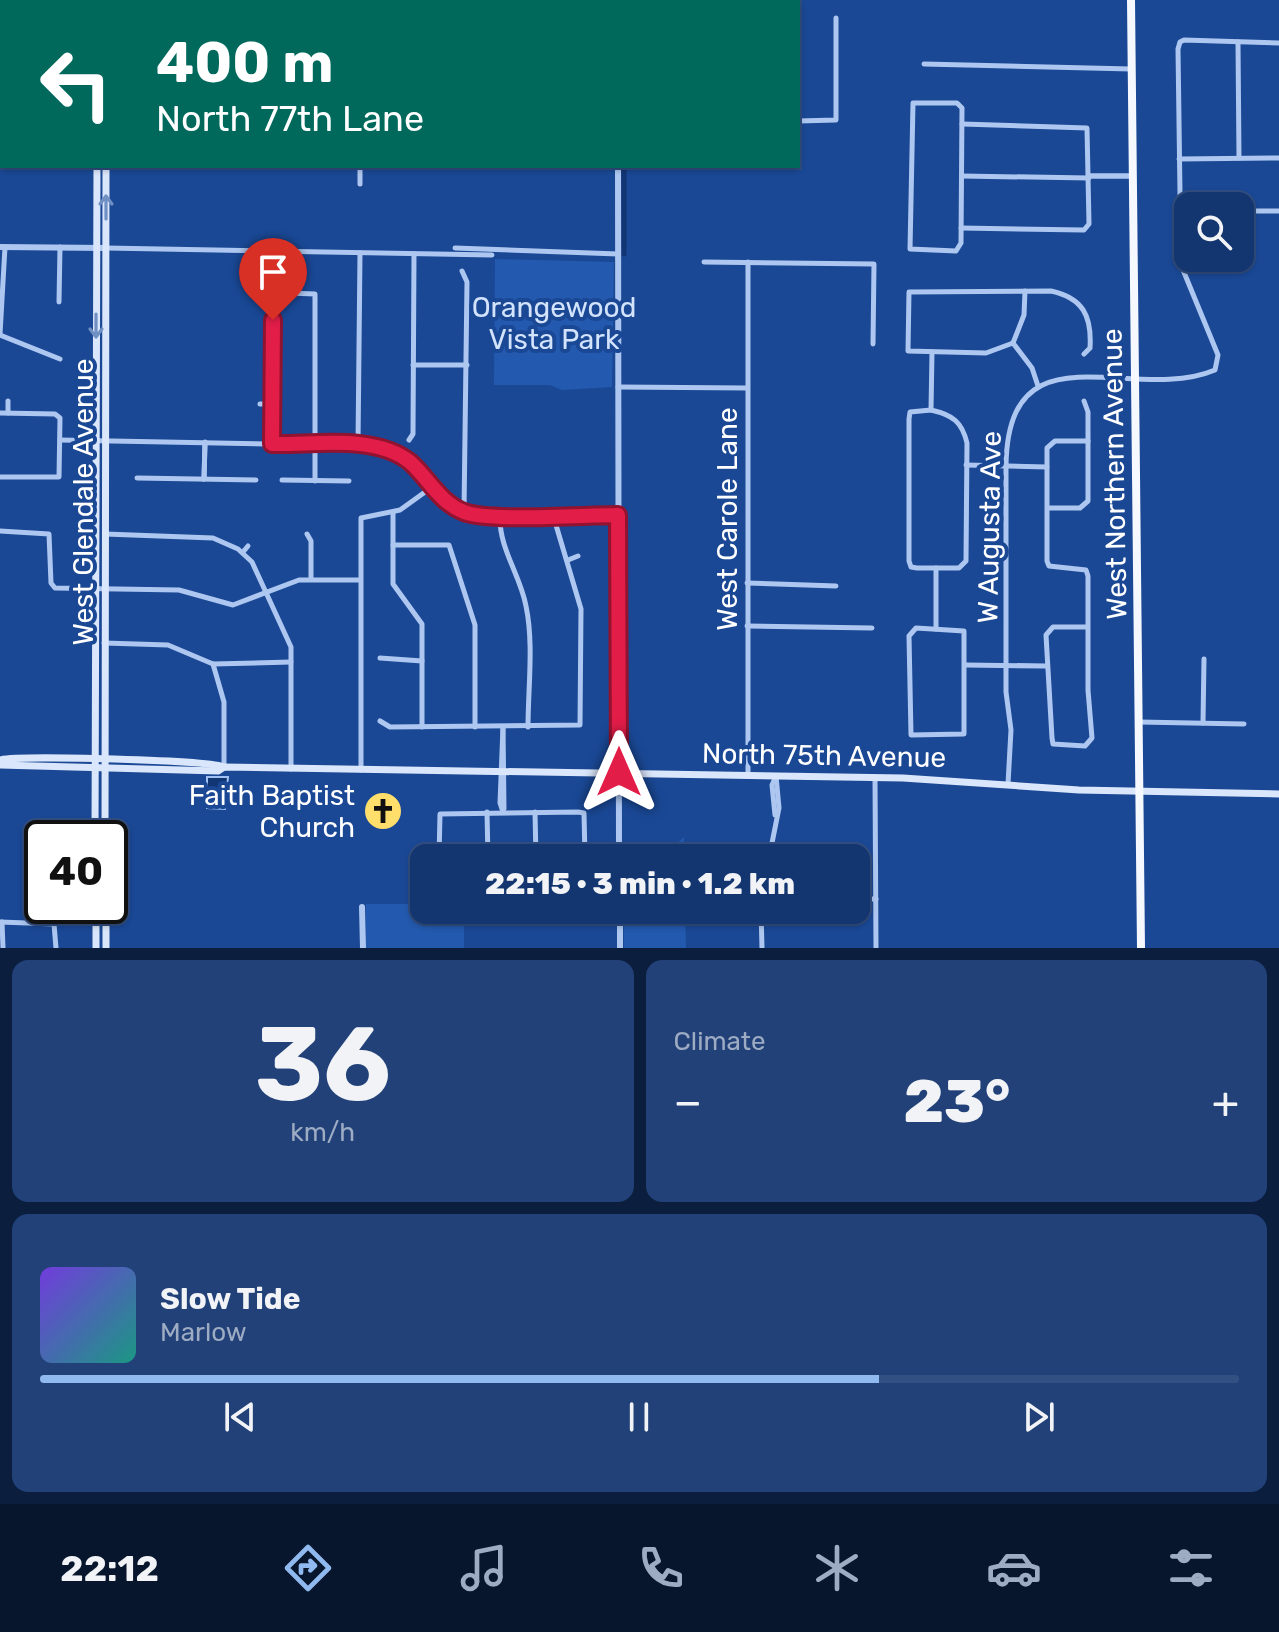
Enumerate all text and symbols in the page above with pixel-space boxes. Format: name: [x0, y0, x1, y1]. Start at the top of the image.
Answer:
text: 400 m: [156, 30, 334, 96]
icon: left: [24, 32, 128, 136]
text: North 77th Lane: [156, 97, 424, 140]
map controls: [1174, 192, 1254, 272]
button: search: [1174, 192, 1254, 272]
one-way arrow: [98, 194, 114, 221]
pin: [239, 238, 307, 320]
icon: arrive: [251, 250, 295, 294]
park label: Orangewood Vista Park: [472, 291, 636, 356]
one-way arrow: [88, 312, 104, 339]
street label: West Northern Avenue: [1095, 328, 1134, 620]
street label: West Glendale Avenue: [67, 359, 100, 645]
street label: West Carole Lane: [711, 407, 744, 631]
street label: W Augusta Ave: [971, 431, 1008, 624]
position arrow: [577, 730, 661, 814]
street label: North 75th Avenue: [702, 737, 946, 774]
place label: Faith Baptist Church: [189, 779, 355, 844]
church icon: Faith Baptist Church: [362, 790, 404, 832]
speed limit sign: 40: [24, 820, 128, 924]
text: 22:15 · 3 min · 1.2 km: [485, 866, 795, 902]
text: 36: [255, 1003, 391, 1126]
text: Climate: [674, 1026, 766, 1057]
text: 23°: [903, 1066, 1010, 1137]
text: −: [674, 1076, 702, 1128]
text: +: [1212, 1076, 1239, 1128]
text: km/h: [290, 1117, 355, 1148]
text: Slow Tide: [160, 1281, 300, 1317]
text: Marlow: [160, 1317, 247, 1348]
icon: previous: [218, 1395, 262, 1439]
icon: pause: [617, 1395, 661, 1439]
icon: next: [1017, 1395, 1061, 1439]
icon: directions: [280, 1540, 336, 1596]
icon: music: [456, 1540, 512, 1596]
icon: phone: [633, 1540, 689, 1596]
icon: climate: [809, 1540, 865, 1596]
icon: car: [986, 1540, 1042, 1596]
icon: filters: [1163, 1540, 1219, 1596]
text: 22:12: [60, 1547, 159, 1590]

